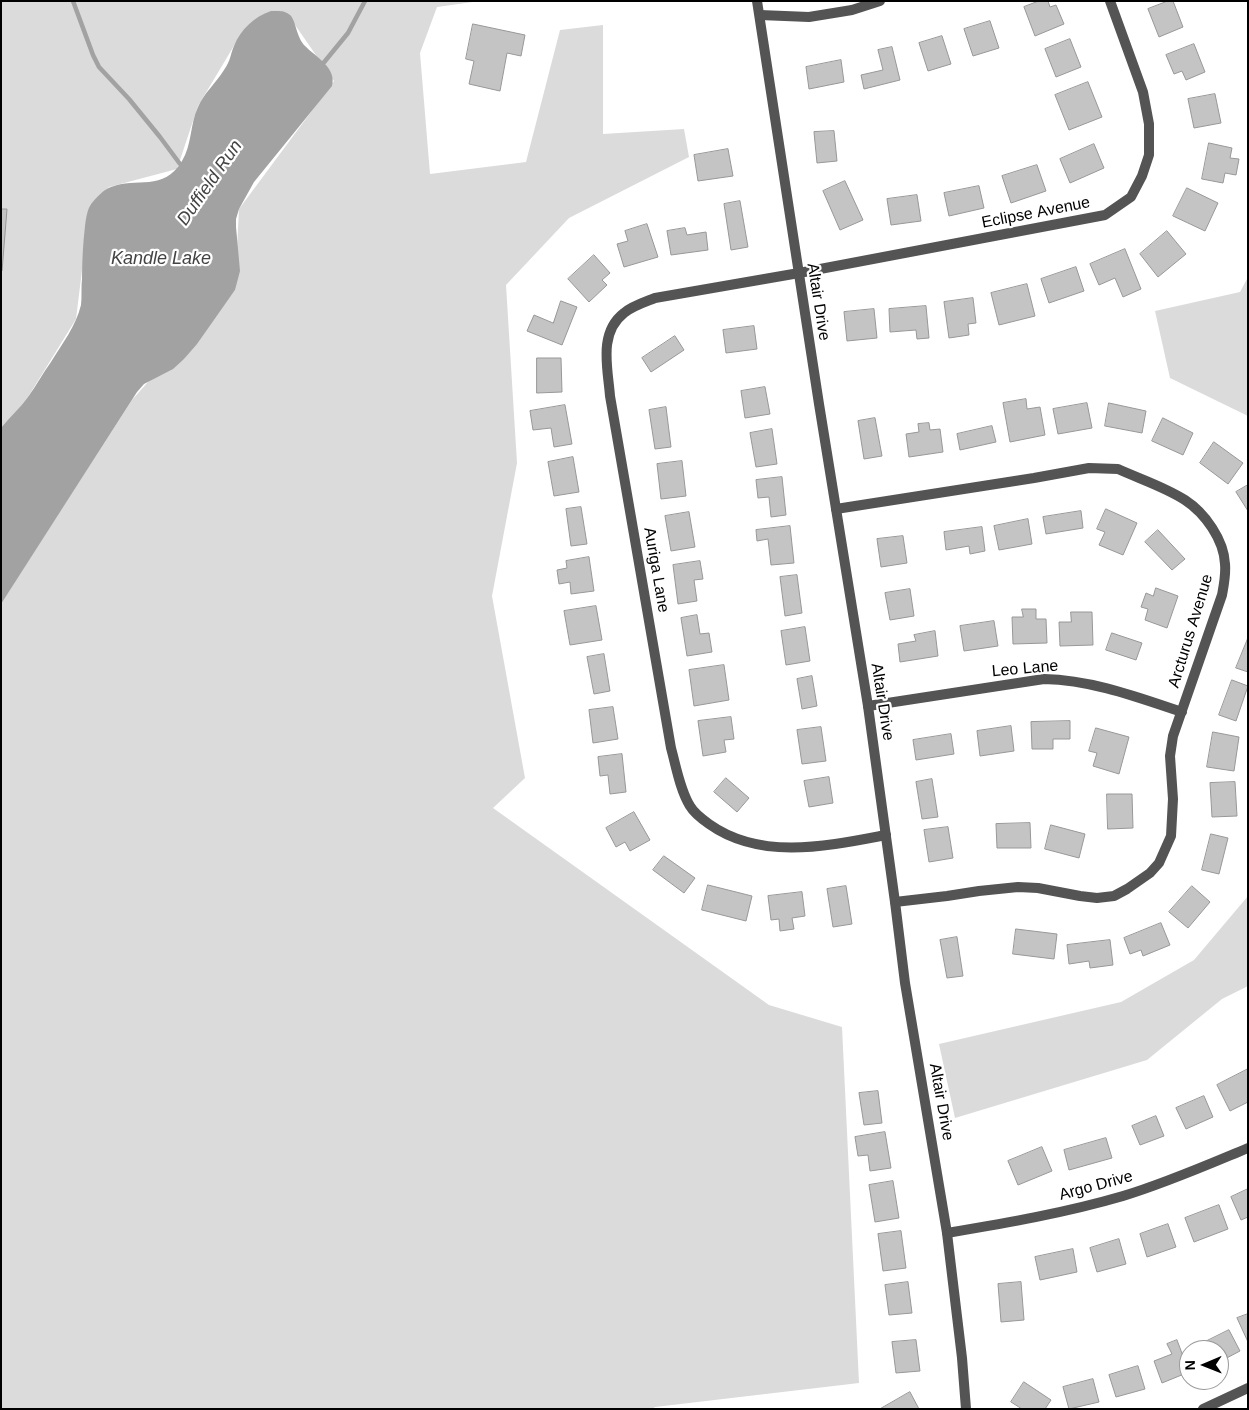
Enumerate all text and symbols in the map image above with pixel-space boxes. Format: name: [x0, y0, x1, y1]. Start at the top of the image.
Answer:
water label: Duffield Run: [173, 136, 247, 230]
street label: Eclipse Avenue: [980, 193, 1092, 233]
water label: Kandle Lake: [111, 248, 211, 270]
street label: Altair Drive: [802, 262, 834, 342]
street label: Auriga Lane: [639, 526, 673, 614]
street label: Arcturus Avenue: [1165, 572, 1217, 690]
street label: Leo Lane: [991, 657, 1059, 681]
street label: Altair Drive: [866, 662, 898, 742]
street label: Altair Drive: [925, 1062, 957, 1142]
street label: Argo Drive: [1057, 1167, 1135, 1205]
north arrow: [1179, 1340, 1229, 1390]
text: N: [1182, 1360, 1198, 1370]

